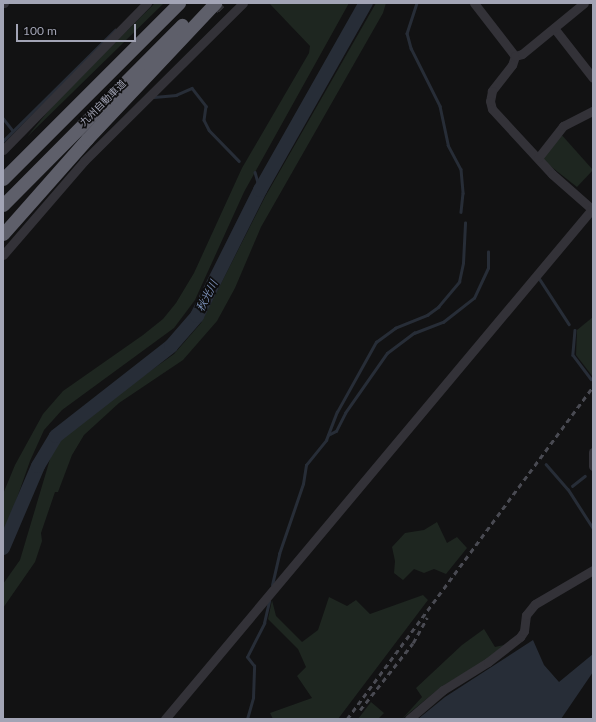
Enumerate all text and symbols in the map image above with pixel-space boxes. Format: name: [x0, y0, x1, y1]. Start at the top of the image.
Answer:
scale bar: [18, 16, 138, 42]
text: 100 m: [23, 23, 57, 38]
street label: 九州自動車道: [78, 78, 128, 128]
water label: 秋光川: [194, 278, 220, 314]

